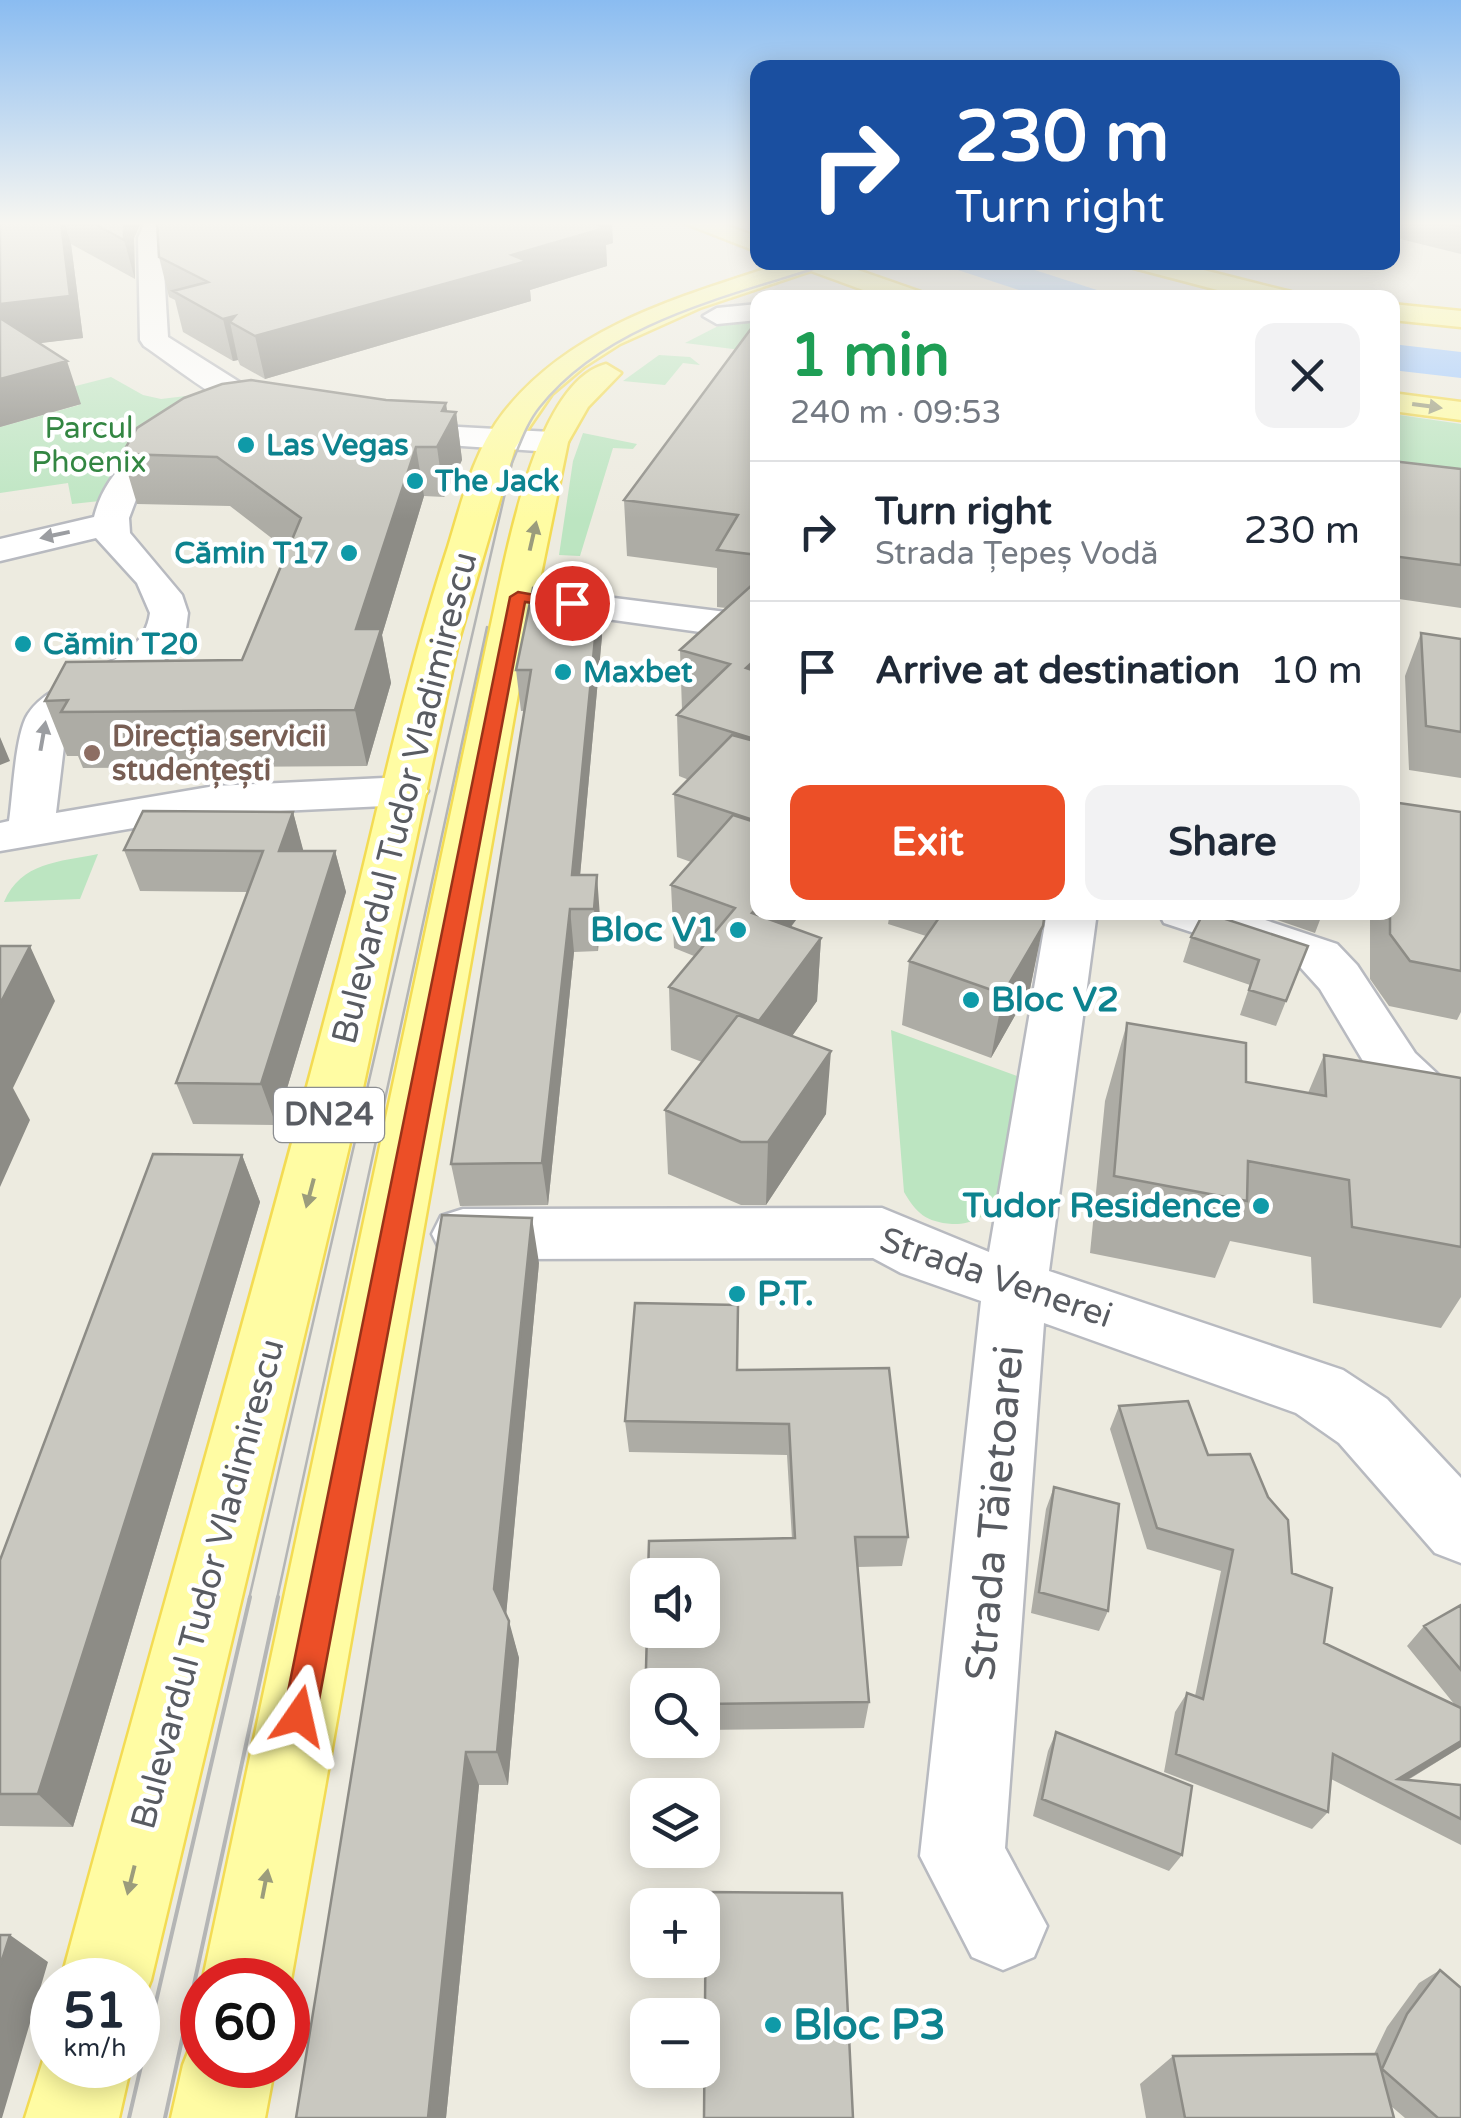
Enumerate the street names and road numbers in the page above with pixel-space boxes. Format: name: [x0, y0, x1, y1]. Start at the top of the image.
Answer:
street label: Bulevardul Tudor Vladimirescu: [323, 548, 487, 1048]
road number: DN24: [274, 1088, 384, 1142]
street label: Strada Venerei: [874, 1219, 1118, 1337]
street label: Bulevardul Tudor Vladimirescu: [122, 1334, 294, 1834]
street label: Strada Tăietoarei: [955, 1343, 1035, 1683]

